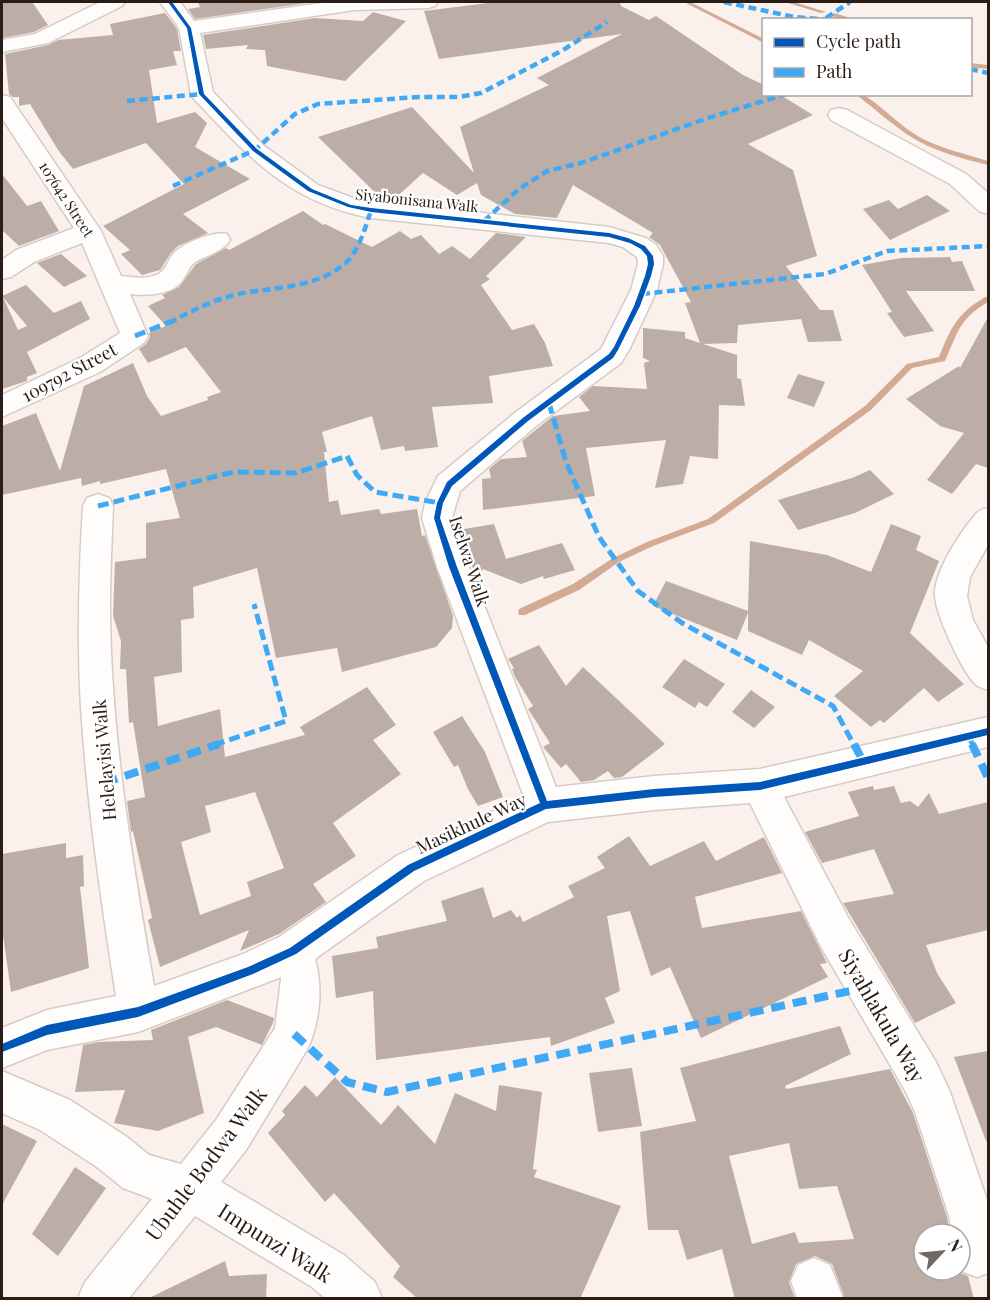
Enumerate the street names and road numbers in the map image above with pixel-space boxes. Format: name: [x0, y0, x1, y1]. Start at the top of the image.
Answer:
street label: 107642 Street: [35, 157, 99, 242]
street label: Siyabonisana Walk: [354, 184, 480, 217]
street label: 109792 Street: [17, 337, 121, 407]
street label: Iselwa Walk: [444, 513, 496, 610]
street label: Helelayisi Walk: [87, 698, 121, 822]
street label: Masikhule Way: [412, 787, 530, 859]
street label: Siyahlakula Way: [833, 943, 933, 1088]
street label: Ubuhle Bodwa Walk: [138, 1080, 272, 1246]
street label: Impunzi Walk: [214, 1196, 339, 1288]

